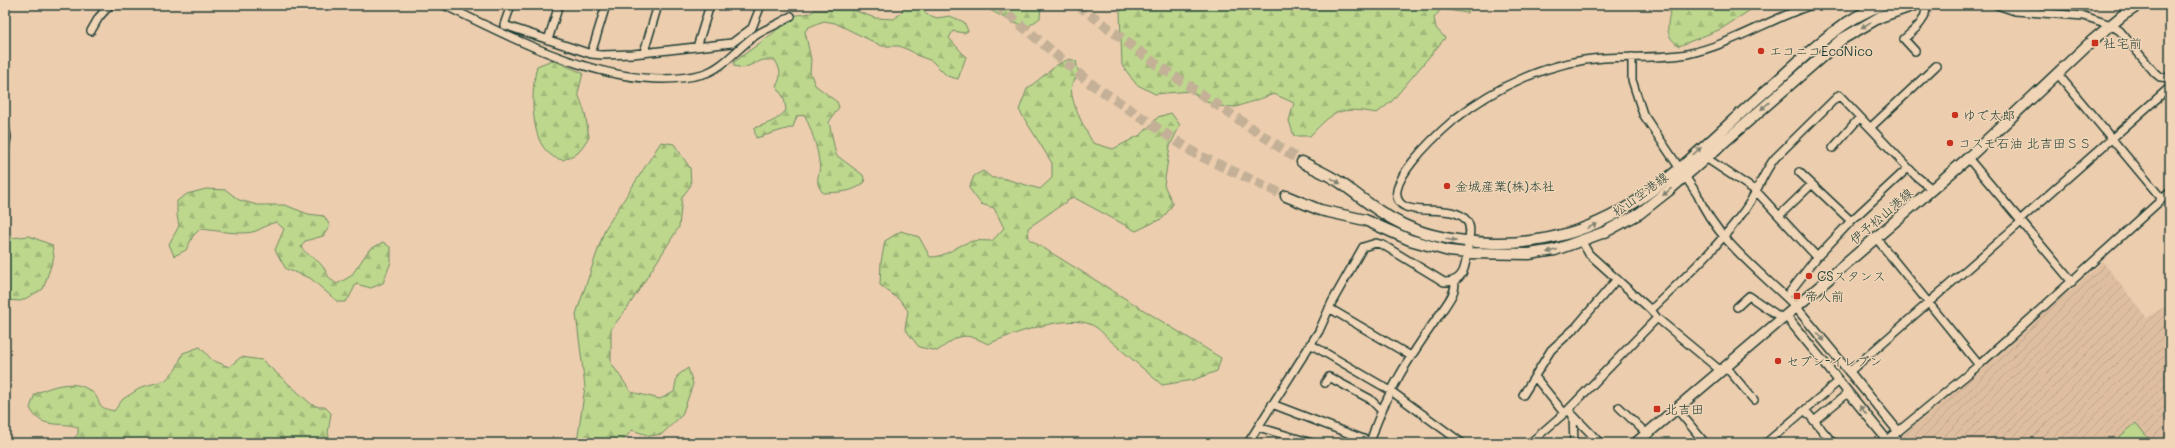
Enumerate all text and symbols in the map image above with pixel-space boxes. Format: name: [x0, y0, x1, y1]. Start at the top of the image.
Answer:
one-way arrow: [1860, 22, 1872, 29]
place label: 社宅前: [2103, 34, 2142, 51]
marker: 社宅前: [2090, 38, 2100, 48]
place label: エコニコEcoNico: [1769, 42, 1873, 59]
marker: エコニコEcoNico: [1756, 46, 1766, 56]
one-way arrow: [1759, 102, 1770, 111]
place label: ゆで太郎: [1963, 106, 2015, 123]
marker: ゆで太郎: [1950, 110, 1960, 120]
place label: コスモ石油 北吉田ＳＳ: [1958, 134, 2092, 151]
marker: コスモ石油 北吉田ＳＳ: [1945, 138, 1955, 148]
one-way arrow: [1692, 147, 1702, 156]
street label: 松山空港線: [1608, 167, 1672, 220]
one-way arrow: [1330, 177, 1342, 184]
place label: 金城産業(株)本社: [1455, 177, 1555, 194]
marker: 金城産業(株)本社: [1442, 181, 1452, 191]
street label: 伊予松山港線: [1846, 183, 1916, 248]
one-way arrow: [1661, 187, 1672, 196]
one-way arrow: [1587, 223, 1599, 229]
one-way arrow: [1444, 237, 1457, 243]
one-way arrow: [1546, 248, 1558, 254]
place label: CSスタンス: [1817, 267, 1886, 284]
marker: CSスタンス: [1804, 271, 1814, 281]
place label: 帝人前: [1805, 287, 1844, 304]
marker: 帝人前: [1792, 291, 1802, 301]
one-way arrow: [1817, 332, 1826, 343]
place label: セブン-イレブン: [1786, 352, 1883, 369]
marker: セブン-イレブン: [1773, 356, 1783, 366]
place label: 北吉田: [1665, 400, 1704, 417]
marker: 北吉田: [1652, 404, 1662, 414]
one-way arrow: [1858, 405, 1867, 415]

